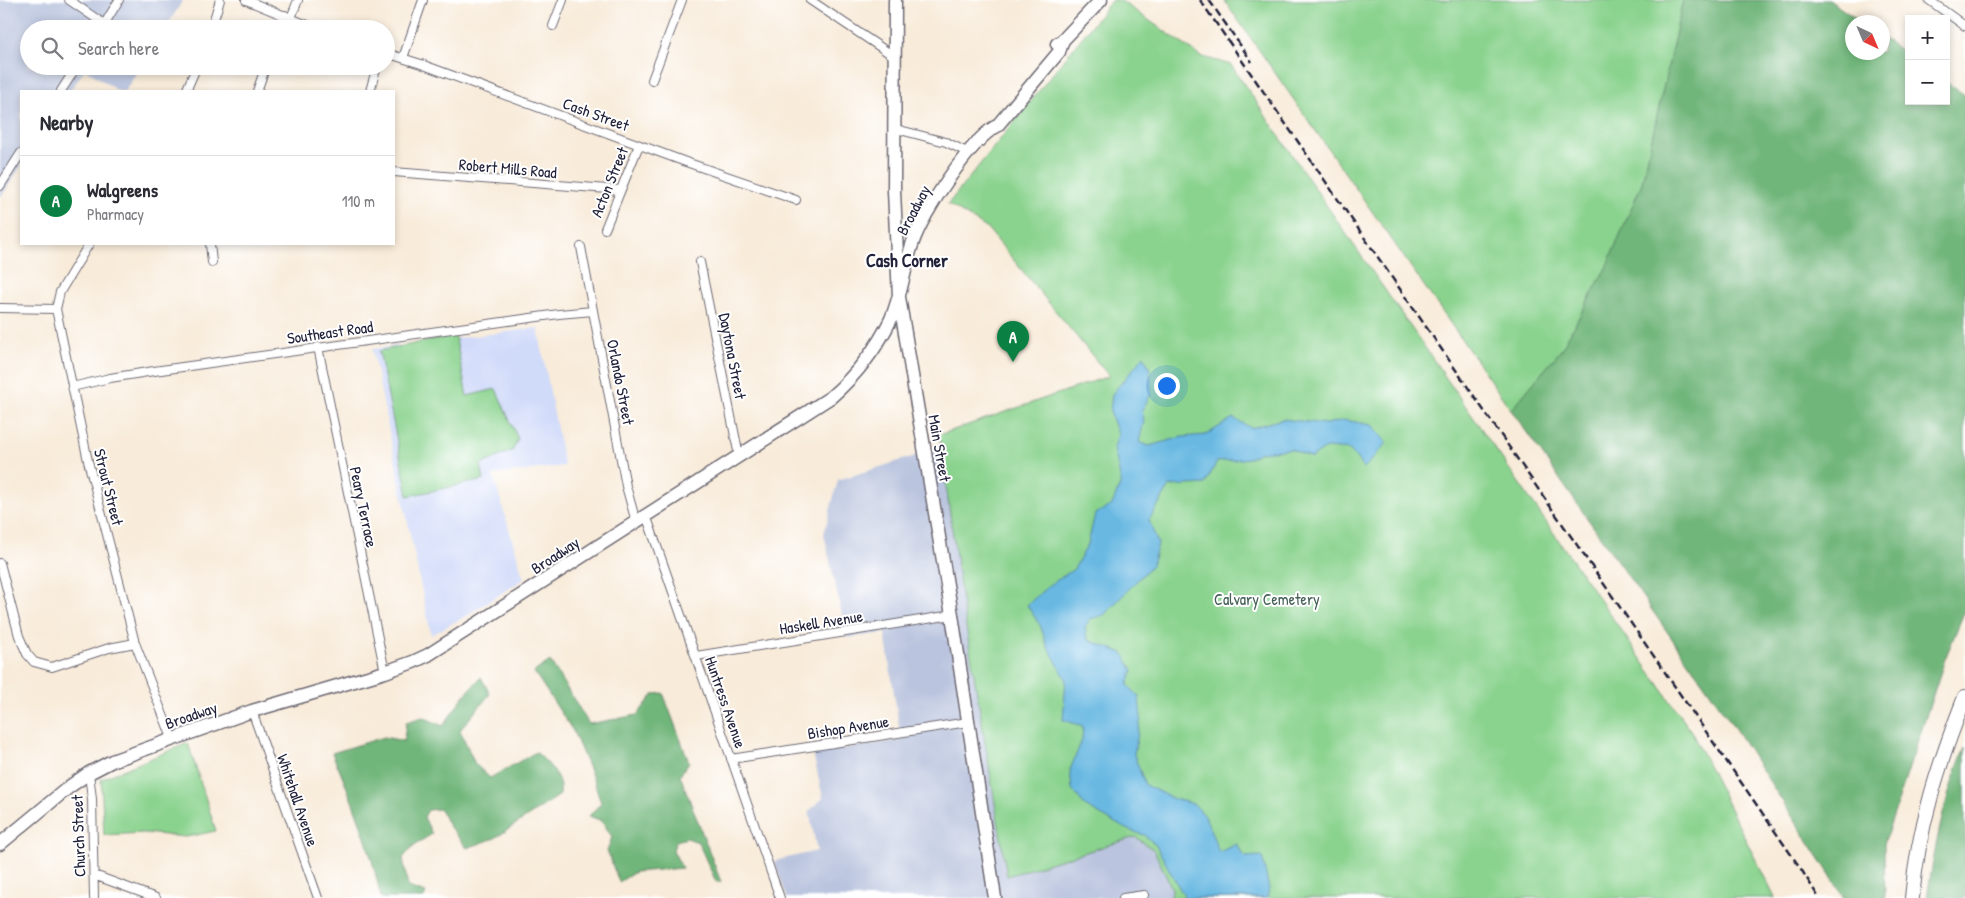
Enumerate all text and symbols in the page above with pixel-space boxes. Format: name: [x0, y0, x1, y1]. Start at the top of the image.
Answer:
north arrow: [1845, 15, 1890, 60]
map controls: [1905, 15, 1950, 105]
button: +: [1905, 15, 1950, 60]
search box: [20, 20, 395, 75]
icon: search: [38, 34, 66, 62]
text: Search here: [78, 35, 159, 61]
button: −: [1905, 60, 1950, 105]
street label: Cash Street: [560, 92, 633, 136]
text: Nearby: [40, 108, 93, 137]
street label: Acton Street: [585, 143, 633, 220]
street label: Robert Mills Road: [458, 153, 558, 183]
text: Walgreens: [87, 177, 158, 203]
street label: Broadway: [891, 181, 935, 239]
text: A: [52, 190, 60, 212]
text: 110 m: [342, 190, 375, 212]
text: Pharmacy: [87, 203, 144, 225]
district label: Cash Corner: [866, 248, 948, 273]
street label: Daytona Street: [714, 311, 752, 401]
street label: Southeast Road: [286, 315, 374, 349]
pin: A: [997, 321, 1029, 362]
street label: Orlando Street: [602, 337, 640, 427]
your location: [1154, 373, 1180, 399]
street label: Main Street: [923, 413, 957, 484]
street label: Strout Street: [89, 446, 129, 528]
street label: Peary Terrace: [345, 465, 383, 550]
street label: Broadway: [526, 531, 584, 579]
park label: Calvary Cemetery: [1214, 588, 1320, 610]
street label: Haskell Avenue: [778, 604, 865, 639]
street label: Huntress Avenue: [700, 653, 752, 751]
street label: Broadway: [162, 696, 220, 734]
street label: Bishop Avenue: [806, 710, 891, 744]
street label: Whitehall Avenue: [272, 751, 324, 850]
street label: Church Street: [66, 794, 90, 877]

